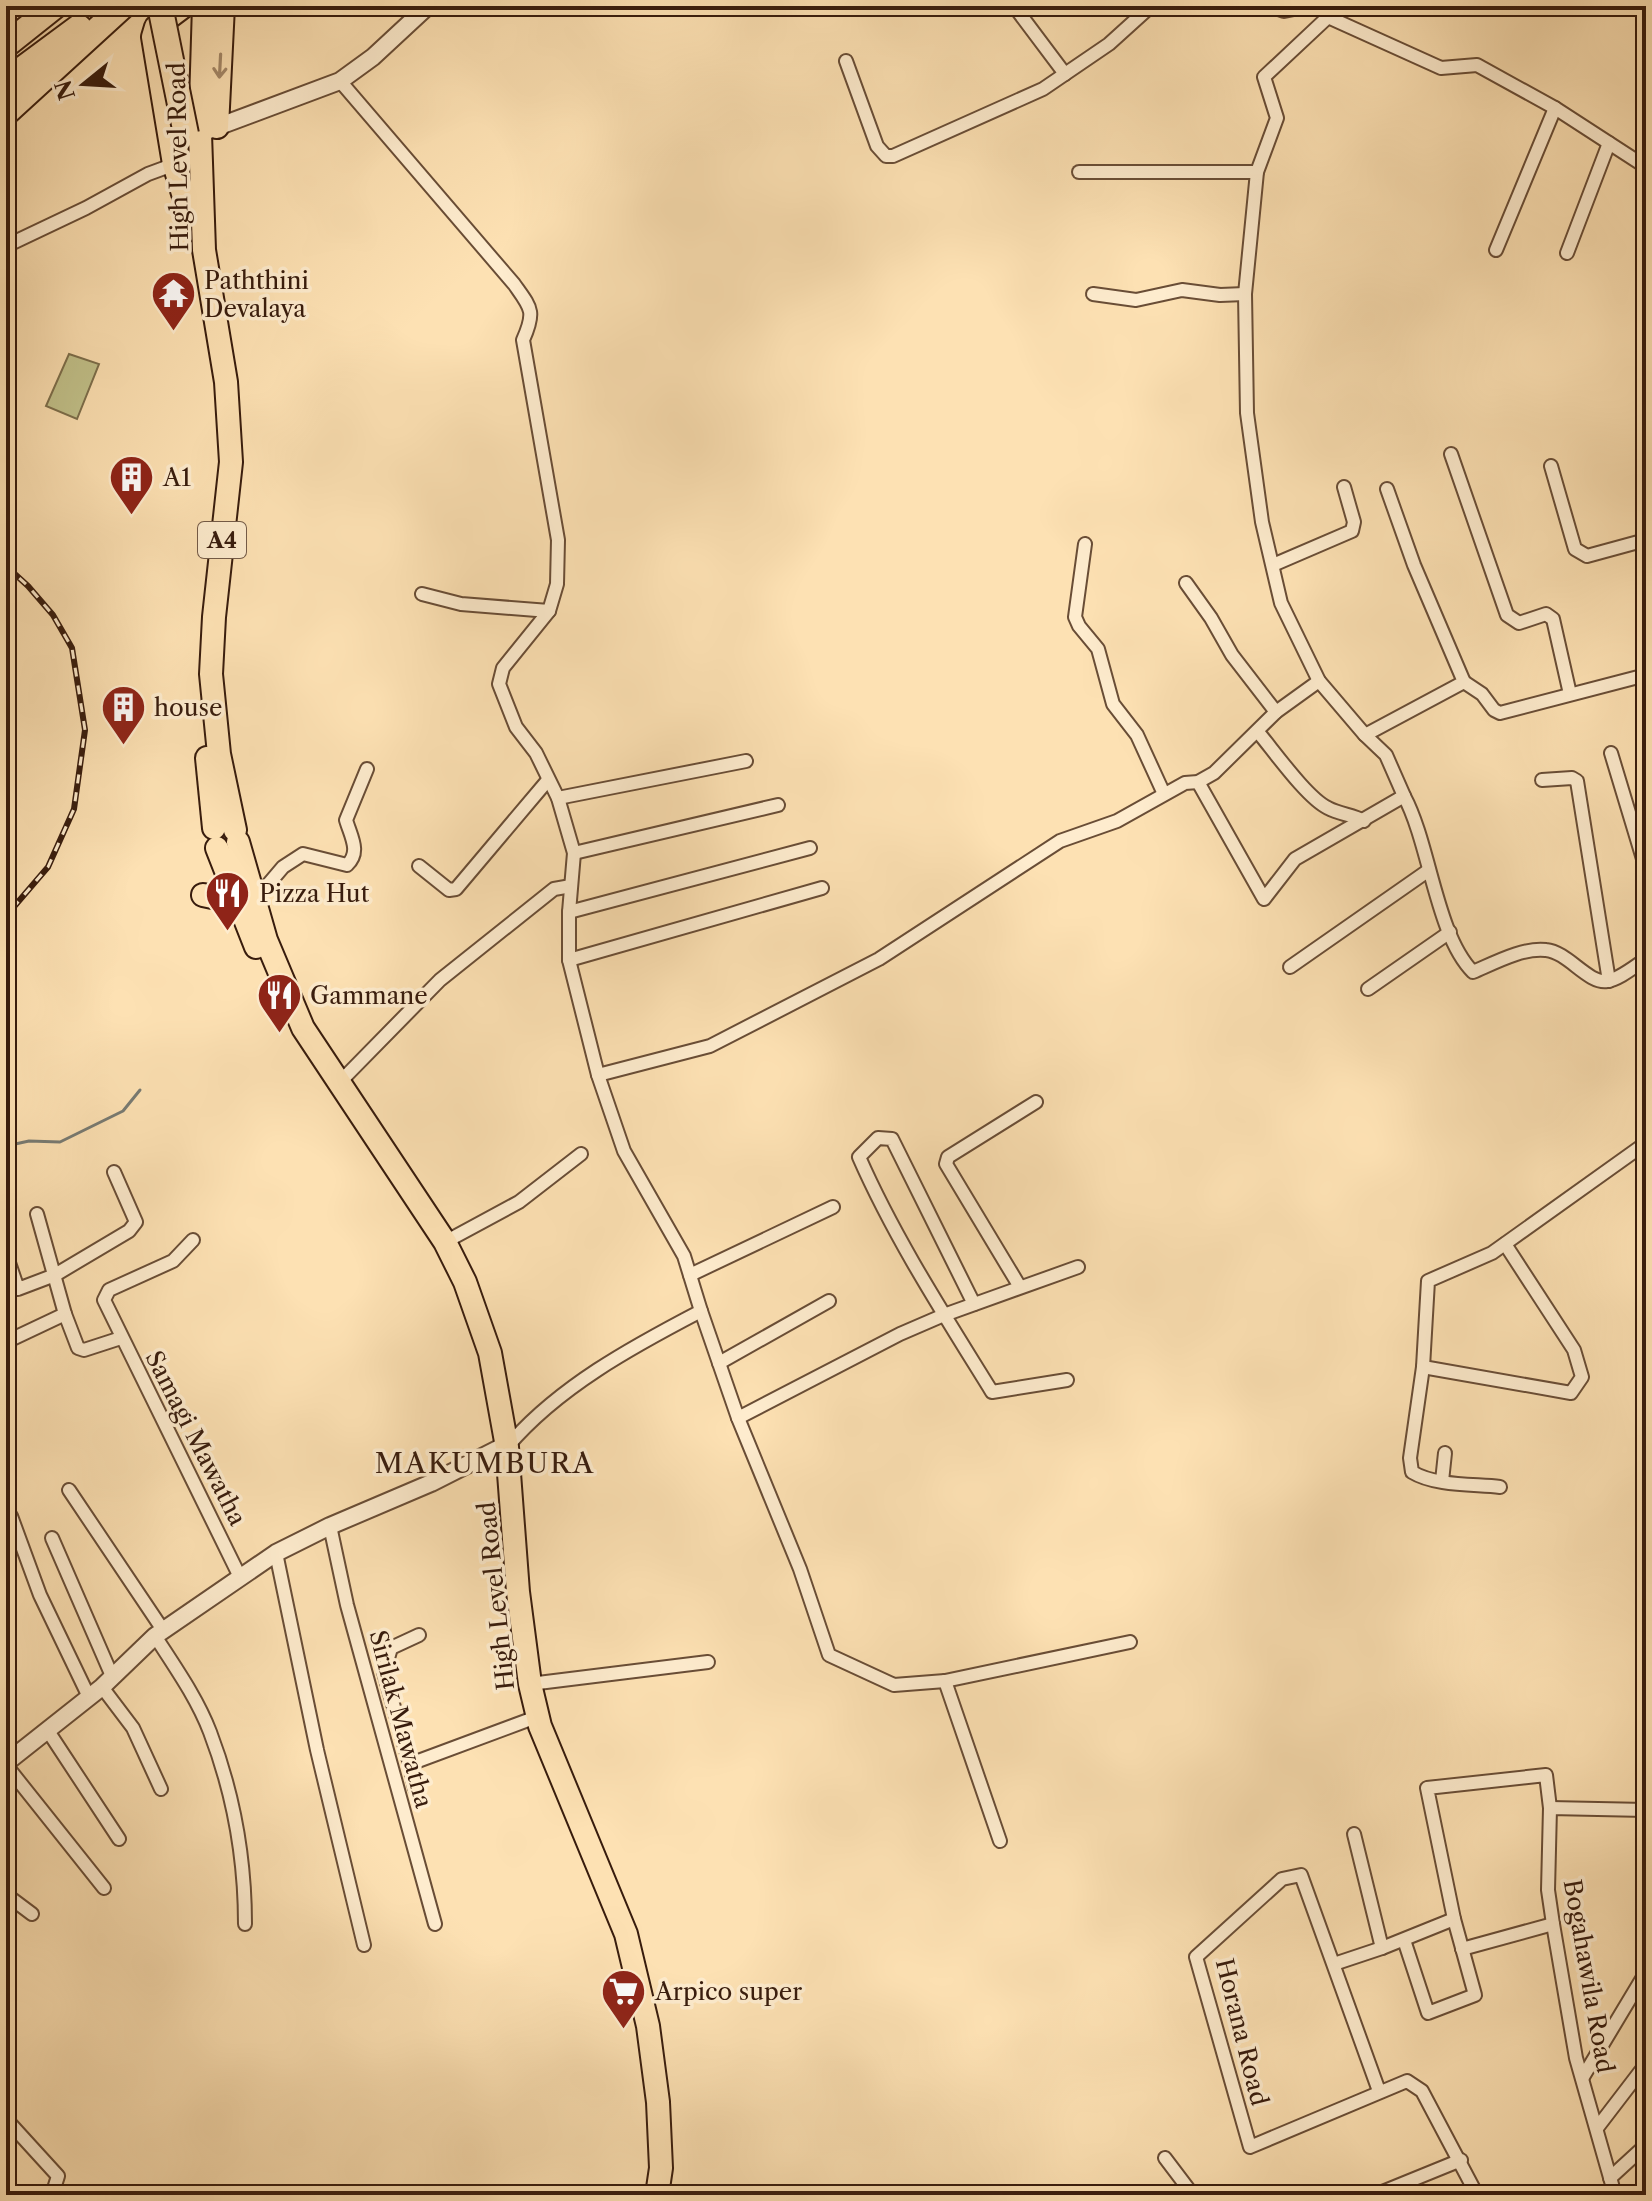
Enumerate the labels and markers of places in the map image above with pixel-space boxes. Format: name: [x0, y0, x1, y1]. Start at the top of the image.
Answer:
place label: Paththini Devalaya: [204, 266, 309, 323]
temple icon: Paththini Devalaya: [149, 270, 197, 333]
building icon: A1: [108, 453, 156, 516]
place label: A1: [162, 463, 191, 492]
building icon: house: [99, 683, 147, 746]
place label: house: [154, 693, 222, 722]
restaurant icon: Pizza Hut: [204, 869, 252, 932]
place label: Pizza Hut: [259, 879, 370, 908]
restaurant icon: Gammane: [255, 971, 303, 1034]
place label: Gammane: [310, 981, 428, 1010]
supermarket icon: Arpico super: [600, 1967, 648, 2030]
place label: Arpico super: [654, 1977, 802, 2006]

